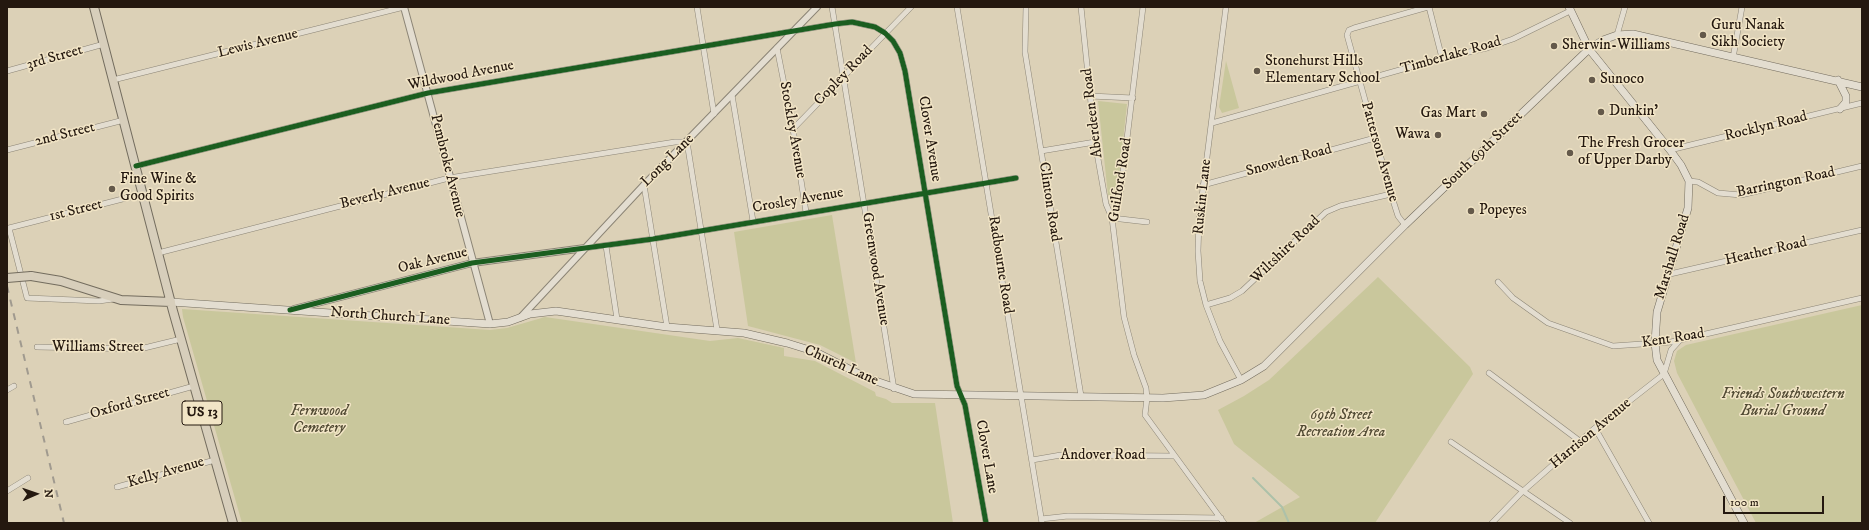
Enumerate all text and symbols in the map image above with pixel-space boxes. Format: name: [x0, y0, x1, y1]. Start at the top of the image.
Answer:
place label: Guru Nanak Sikh Society: [1711, 17, 1785, 52]
street label: Lewis Avenue: [216, 25, 300, 63]
marker: Guru Nanak Sikh Society: [1698, 30, 1708, 40]
street label: Timberlake Road: [1399, 33, 1503, 79]
place label: Sherwin-Williams: [1562, 37, 1670, 55]
street label: 3rd Street: [25, 41, 85, 75]
marker: Sherwin-Williams: [1549, 41, 1559, 51]
street label: Copley Road: [811, 42, 877, 110]
place label: Stonehurst Hills Elementary School: [1265, 53, 1380, 88]
street label: Wildwood Avenue: [406, 57, 516, 95]
marker: Stonehurst Hills Elementary School: [1252, 66, 1262, 76]
street label: Aberdeen Road: [1079, 67, 1107, 159]
place label: Sunoco: [1600, 71, 1644, 89]
marker: Sunoco: [1587, 75, 1597, 85]
street label: Stockley Avenue: [775, 80, 809, 180]
street label: Clover Avenue: [913, 95, 945, 183]
street label: Patterson Avenue: [1356, 100, 1402, 204]
place label: Dunkin': [1609, 103, 1658, 121]
place label: Gas Mart: [1420, 105, 1476, 123]
marker: Dunkin': [1596, 107, 1606, 117]
street label: South 69th Street: [1439, 108, 1527, 194]
street label: Rocklyn Road: [1723, 108, 1809, 146]
marker: Gas Mart: [1479, 109, 1489, 119]
street label: Pembroke Avenue: [425, 113, 469, 219]
street label: 2nd Street: [33, 119, 97, 151]
place label: Wawa: [1395, 126, 1430, 144]
marker: Wawa: [1433, 130, 1443, 140]
street label: Long Lane: [638, 131, 698, 191]
place label: The Fresh Grocer of Upper Darby: [1578, 135, 1685, 170]
street label: Guilford Road: [1105, 136, 1137, 224]
street label: Snowden Road: [1244, 141, 1334, 181]
marker: The Fresh Grocer of Upper Darby: [1565, 148, 1575, 158]
street label: Ruskin Lane: [1190, 158, 1216, 236]
street label: Clinton Road: [1034, 161, 1064, 243]
street label: Barrington Road: [1735, 164, 1837, 202]
place label: Fine Wine & Good Spirits: [120, 171, 197, 206]
street label: Beverly Avenue: [338, 174, 432, 214]
marker: Fine Wine & Good Spirits: [107, 184, 117, 194]
street label: Crosley Avenue: [751, 184, 845, 218]
street label: 1st Street: [48, 196, 104, 226]
place label: Popeyes: [1479, 202, 1527, 220]
marker: Popeyes: [1466, 206, 1476, 216]
street label: Greenwood Avenue: [857, 211, 893, 327]
street label: Wiltshire Road: [1248, 212, 1324, 288]
street label: Marshall Road: [1651, 212, 1695, 302]
street label: Radbourne Road: [983, 215, 1017, 315]
street label: Heather Road: [1723, 234, 1809, 270]
street label: Oak Avenue: [396, 244, 470, 278]
street label: North Church Lane: [330, 304, 450, 330]
street label: Kent Road: [1640, 325, 1706, 353]
street label: Williams Street: [52, 339, 144, 357]
street label: Church Lane: [801, 342, 881, 390]
street label: Oxford Street: [88, 384, 172, 424]
park label: Friends Southwestern Burial Ground: [1722, 386, 1844, 421]
street label: Harrison Avenue: [1547, 395, 1635, 473]
road number: US 13: [182, 401, 222, 425]
park label: Fernwood Cemetery: [290, 403, 348, 438]
park label: 69th Street Recreation Area: [1297, 407, 1385, 442]
street label: Clover Lane: [971, 419, 1001, 495]
street label: Andover Road: [1061, 447, 1145, 465]
street label: Kelly Avenue: [126, 453, 206, 493]
north arrow: [16, 474, 56, 514]
scale bar: [1725, 488, 1826, 514]
text: N: [41, 489, 55, 498]
text: 100 m: [1730, 495, 1759, 510]

